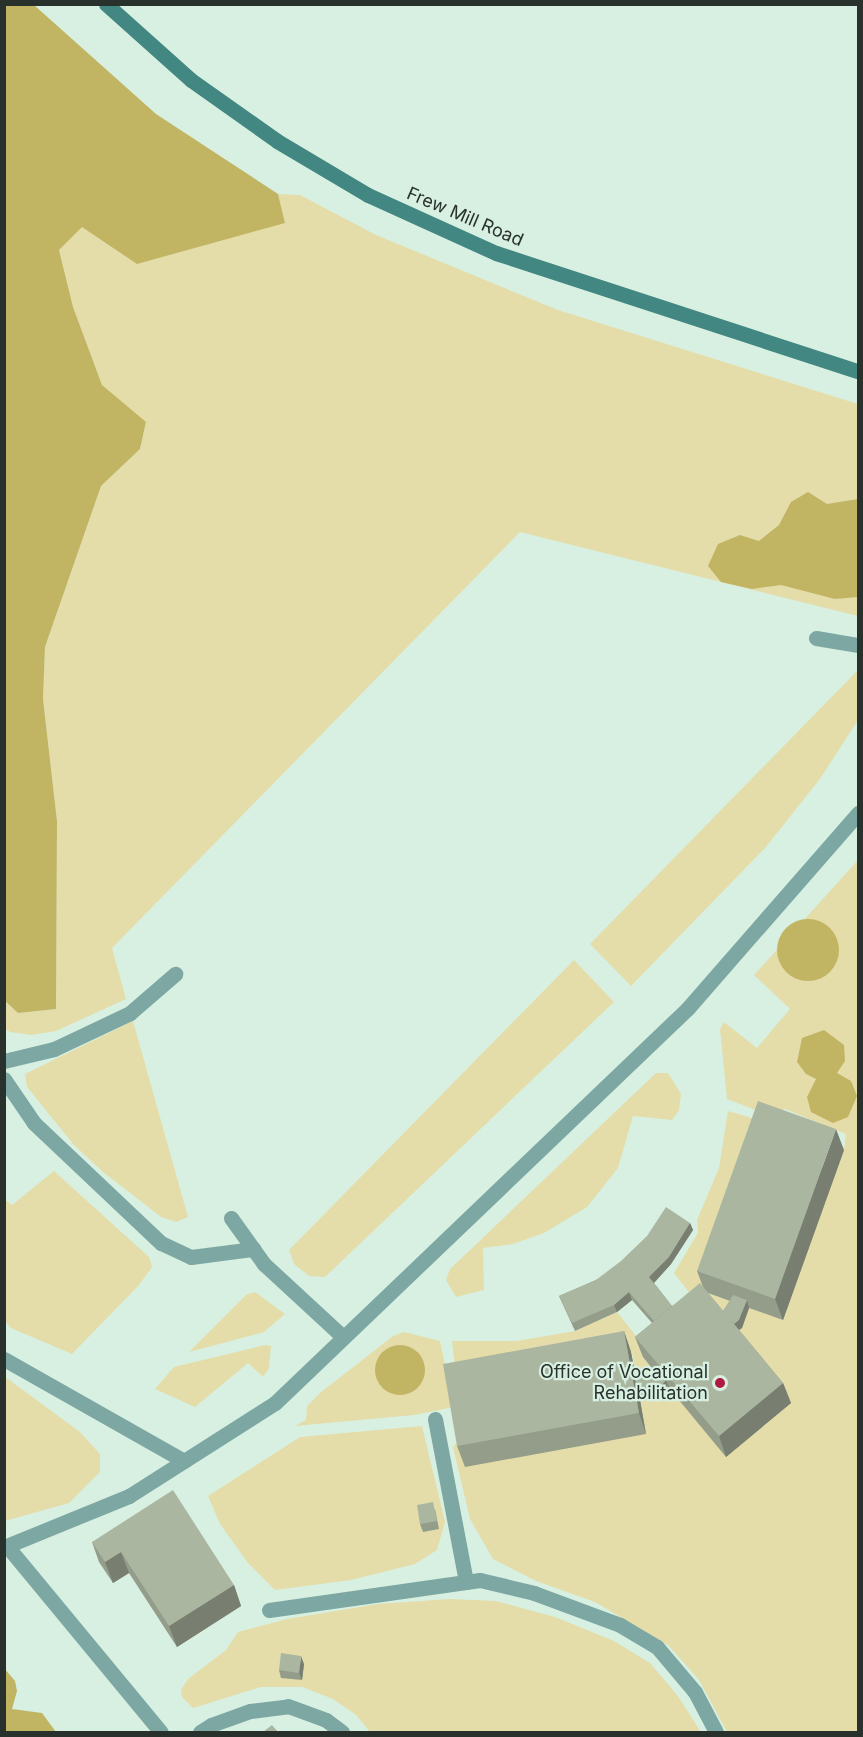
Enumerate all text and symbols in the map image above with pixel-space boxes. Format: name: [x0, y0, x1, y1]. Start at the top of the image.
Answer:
street label: Frew Mill Road: [404, 183, 526, 251]
place label: Office of Vocational Rehabilitation: [540, 1362, 708, 1404]
marker: Office of Vocational Rehabilitation: [713, 1376, 727, 1390]

